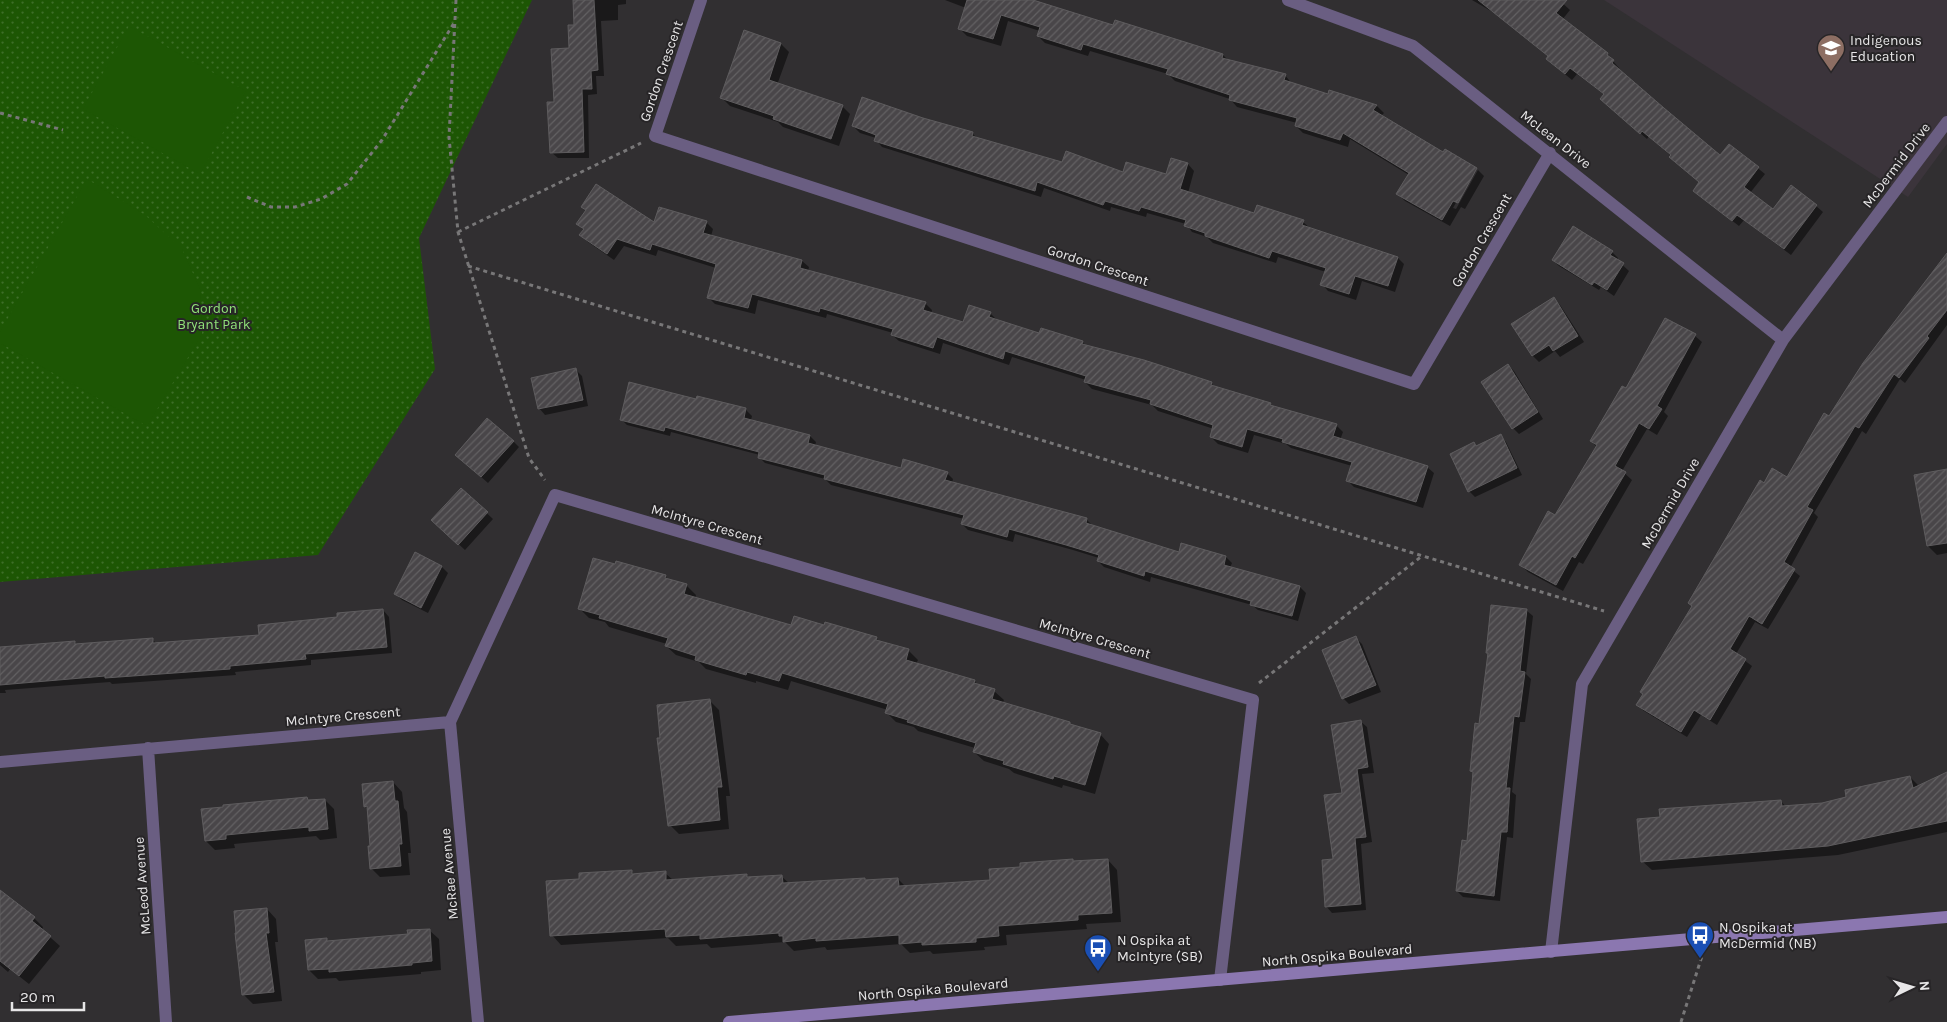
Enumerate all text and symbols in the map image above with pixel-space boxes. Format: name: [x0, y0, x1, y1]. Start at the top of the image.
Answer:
street label: Gordon Crescent: [636, 18, 687, 124]
place label: Indigenous Education: [1850, 32, 1922, 65]
school or university icon: Indigenous Education: [1816, 33, 1846, 72]
street label: McLean Drive: [1517, 107, 1594, 172]
street label: McDermid Drive: [1859, 119, 1934, 211]
street label: Gordon Crescent: [1448, 190, 1515, 290]
street label: Gordon Crescent: [1045, 241, 1151, 290]
park label: Gordon Bryant Park: [177, 300, 251, 333]
street label: McDermid Drive: [1638, 455, 1703, 552]
street label: McIntyre Crescent: [649, 500, 765, 549]
street label: McIntyre Crescent: [1037, 614, 1153, 663]
street label: McIntyre Crescent: [285, 703, 401, 730]
street label: McRae Avenue: [437, 827, 462, 920]
street label: McLeod Avenue: [131, 836, 154, 936]
place label: N Ospika at McDermid (NB): [1719, 919, 1817, 952]
bus stop icon: N Ospika at McDermid (NB): [1685, 920, 1715, 959]
place label: N Ospika at McIntyre (SB): [1117, 932, 1203, 965]
bus stop icon: N Ospika at McIntyre (SB): [1083, 933, 1113, 972]
street label: North Ospika Boulevard: [1261, 940, 1413, 971]
north arrow: [1887, 962, 1937, 1012]
street label: North Ospika Boulevard: [857, 974, 1009, 1005]
scale bar: [12, 980, 85, 1012]
text: N: [1916, 980, 1933, 992]
text: 20 m: [20, 988, 55, 1006]

